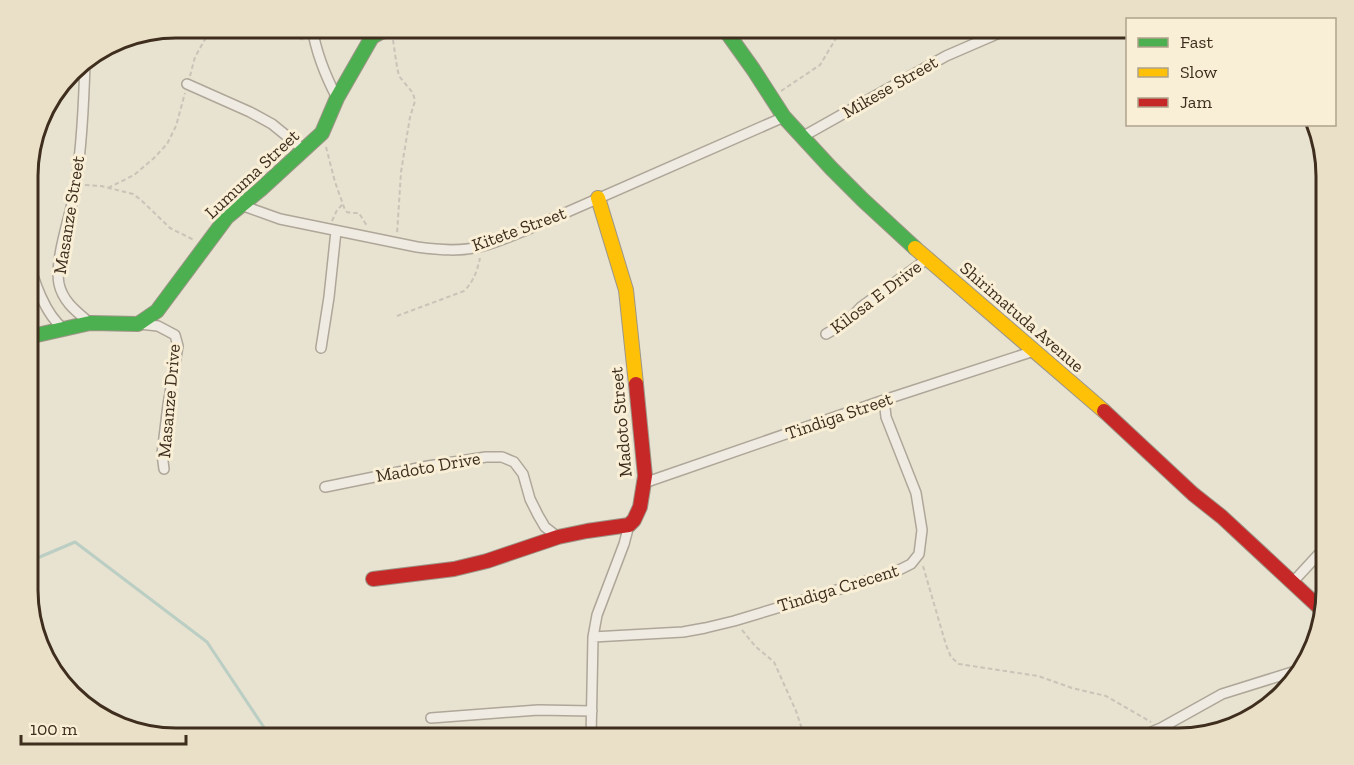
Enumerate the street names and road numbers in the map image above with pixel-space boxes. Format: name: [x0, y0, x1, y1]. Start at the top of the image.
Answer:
street label: Mikese Street: [838, 51, 942, 123]
street label: Lumuma Street: [200, 124, 304, 223]
street label: Masanze Street: [49, 154, 89, 276]
street label: Kitete Street: [469, 202, 569, 256]
street label: Kilosa E Drive: [826, 256, 926, 338]
street label: Shirimatuda Avenue: [955, 257, 1089, 377]
street label: Masanze Drive: [153, 343, 185, 459]
street label: Madoto Street: [605, 365, 637, 478]
street label: Tindiga Street: [783, 387, 896, 445]
street label: Madoto Drive: [374, 447, 482, 487]
street label: Tindiga Crecent: [775, 559, 902, 617]

